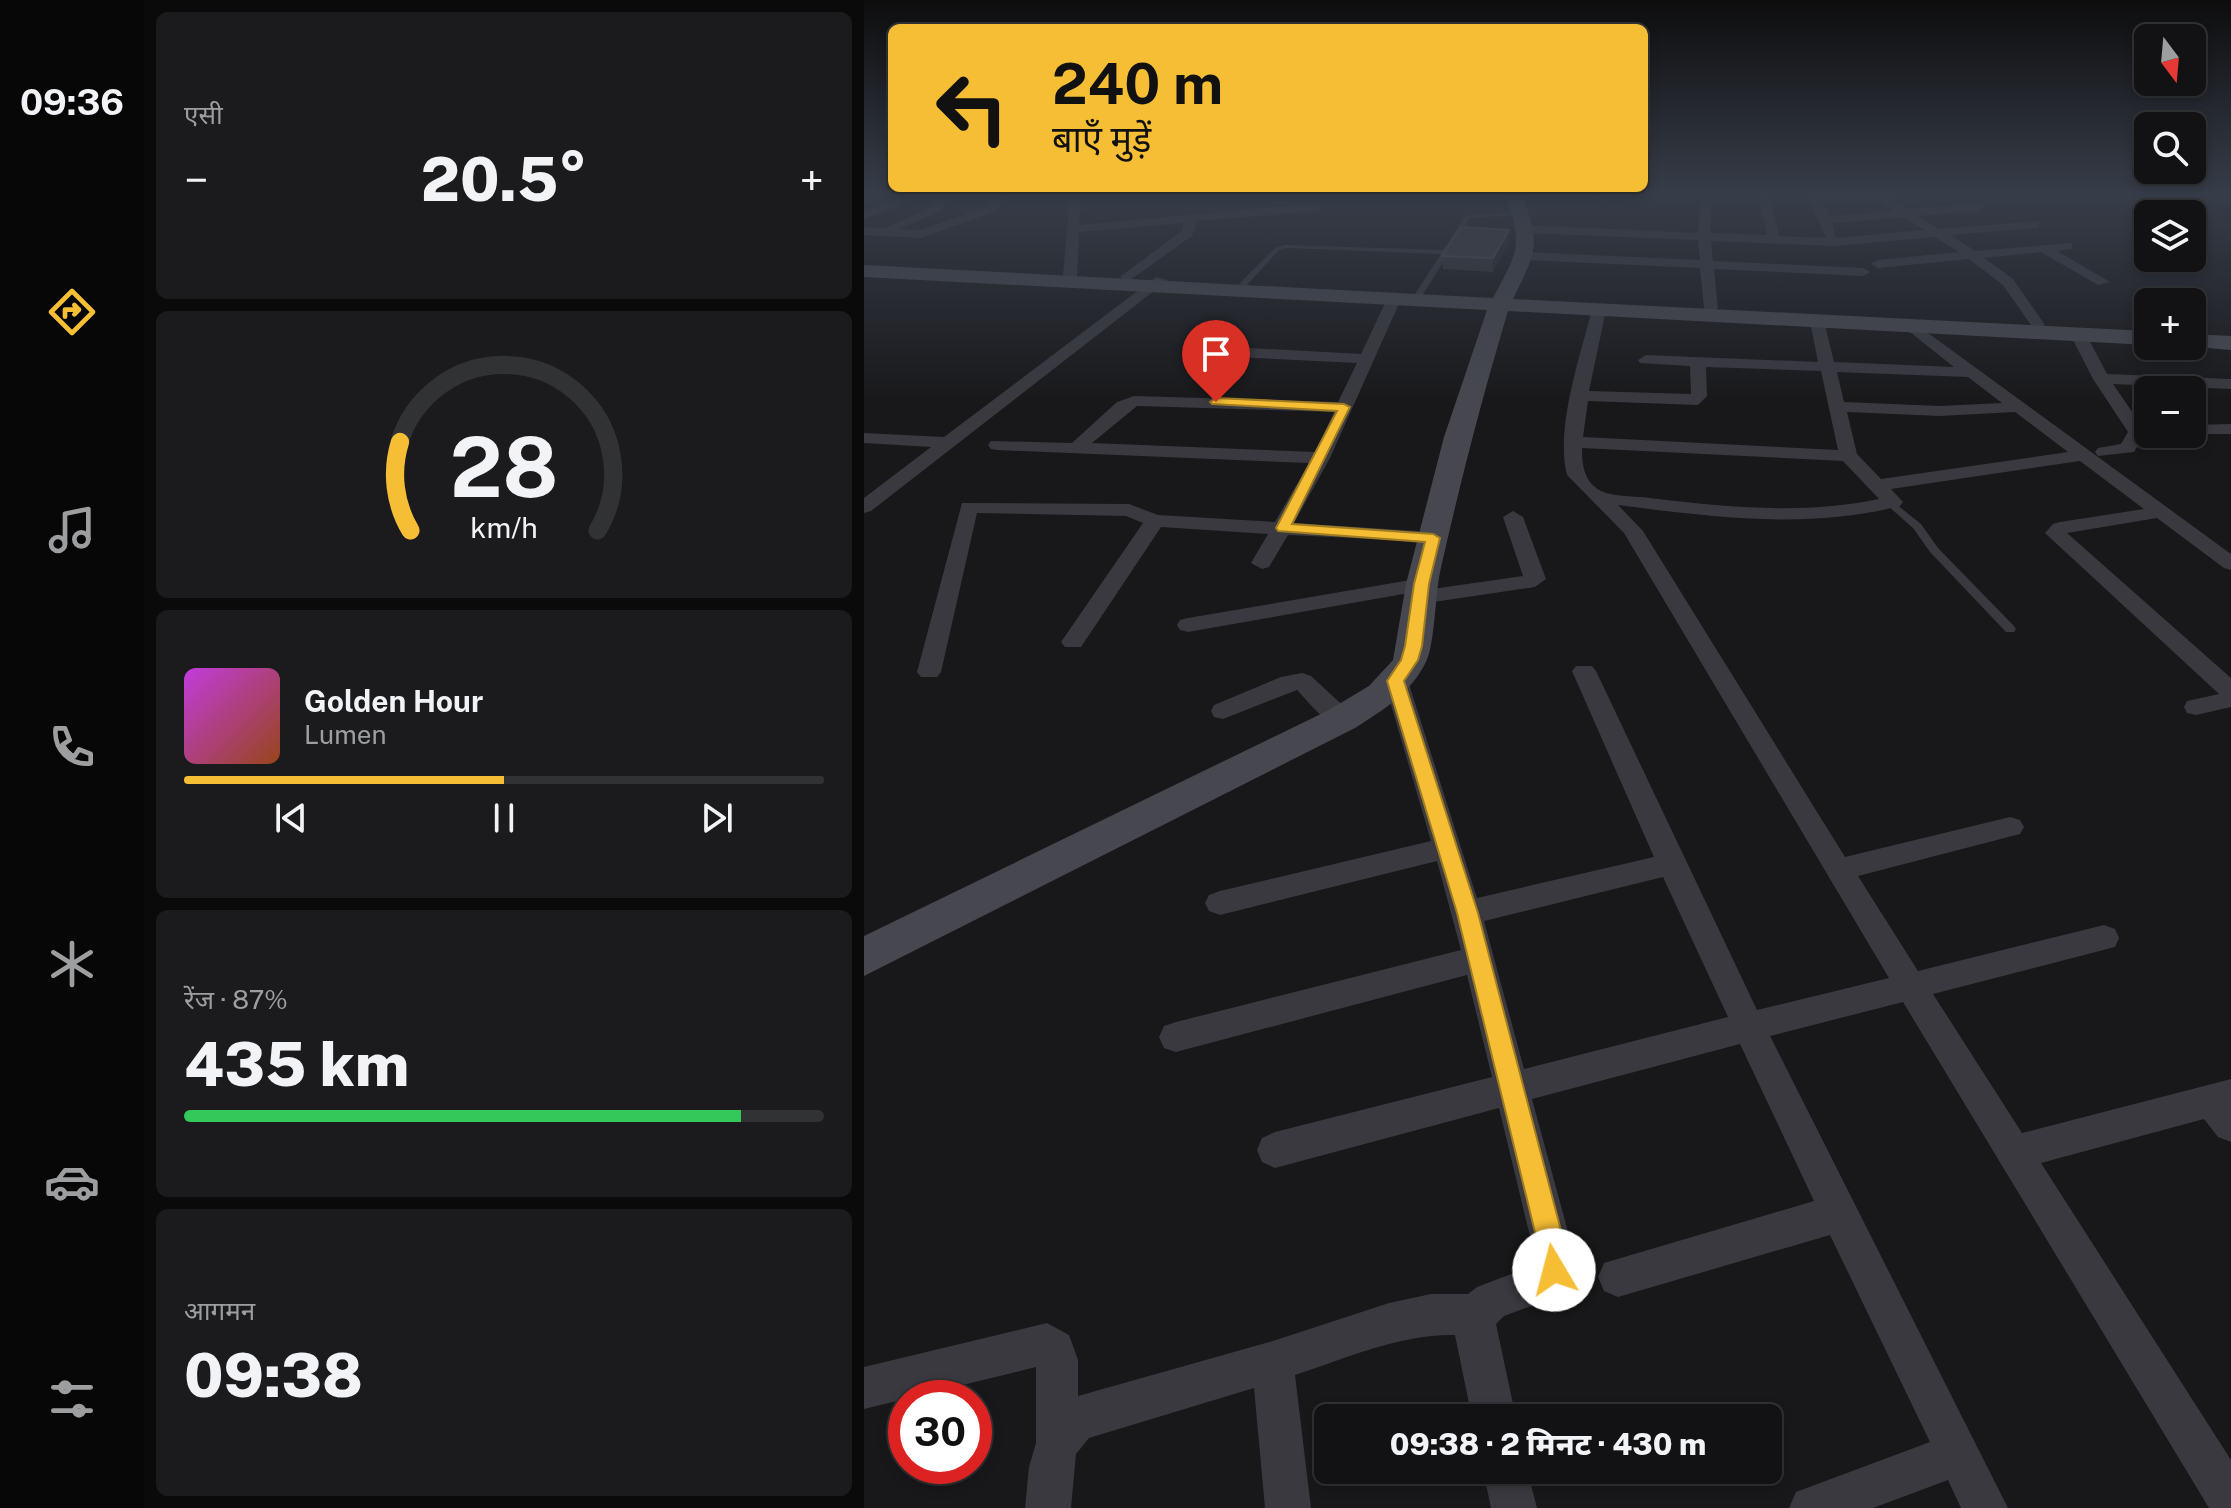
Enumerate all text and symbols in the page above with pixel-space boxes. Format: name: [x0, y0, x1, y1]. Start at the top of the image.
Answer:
north arrow: [2134, 24, 2206, 96]
map controls: [2134, 24, 2206, 448]
text: 240 m: [1052, 51, 1223, 117]
icon: left: [920, 56, 1024, 160]
text: 09:36: [20, 81, 124, 123]
text: एसी: [184, 99, 223, 130]
button: search: [2134, 112, 2206, 184]
text: बाएँ मुड़ें: [1052, 118, 1151, 160]
text: 20.5°: [421, 144, 587, 215]
text: −: [184, 154, 208, 206]
text: +: [800, 154, 824, 206]
button: layers: [2134, 200, 2206, 272]
icon: directions: [44, 284, 100, 340]
button: +: [2134, 288, 2206, 360]
pin: [1182, 320, 1250, 402]
icon: arrive: [1194, 332, 1238, 376]
button: −: [2134, 376, 2206, 448]
text: 28: [450, 417, 558, 515]
icon: music: [44, 502, 100, 558]
text: km/h: [470, 511, 538, 544]
text: Golden Hour: [304, 683, 483, 719]
icon: phone: [44, 719, 100, 775]
text: Lumen: [304, 719, 387, 750]
icon: previous: [269, 796, 313, 840]
icon: pause: [482, 796, 526, 840]
icon: next: [695, 796, 739, 840]
icon: climate: [44, 936, 100, 992]
text: रेंज · 87%: [184, 984, 288, 1015]
text: 435 km: [184, 1029, 409, 1100]
icon: car: [44, 1154, 100, 1210]
position arrow: [1512, 1228, 1596, 1312]
text: आगमन: [184, 1295, 255, 1326]
text: 09:38: [184, 1340, 363, 1411]
icon: filters: [44, 1371, 100, 1427]
speed limit sign: 30: [888, 1380, 992, 1484]
text: 09:38 · 2 मिनट · 430 m: [1390, 1426, 1706, 1462]

